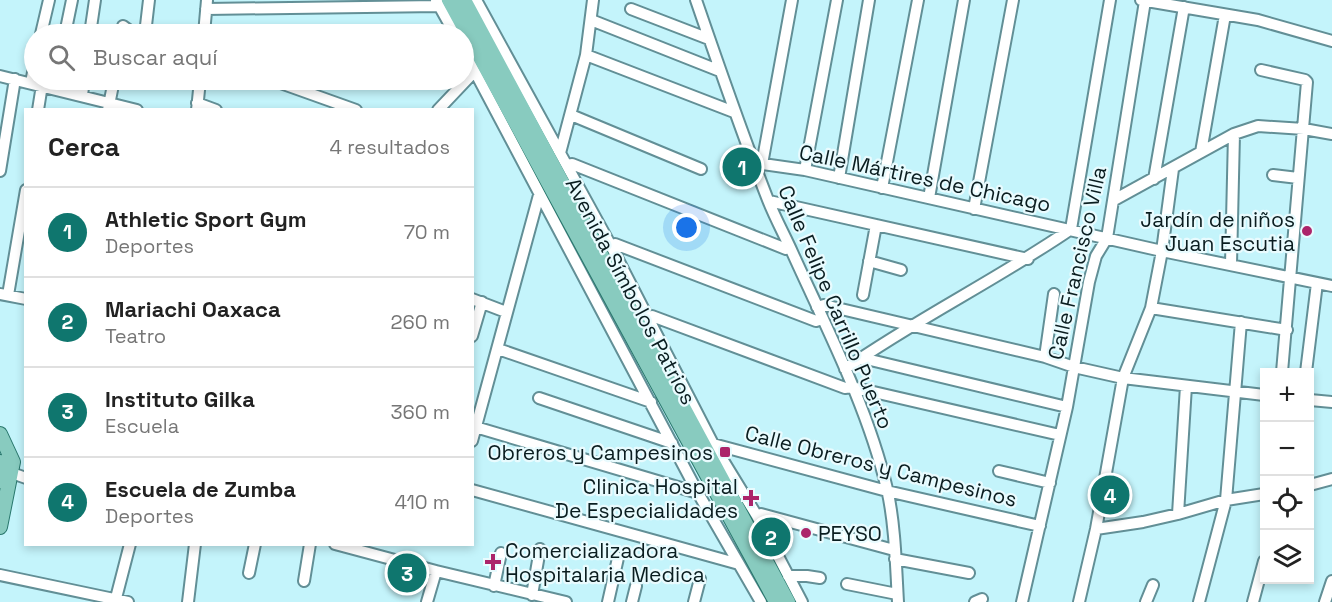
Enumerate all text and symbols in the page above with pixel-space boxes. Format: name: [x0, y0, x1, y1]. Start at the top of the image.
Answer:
search box: [24, 24, 474, 90]
icon: search: [45, 41, 78, 74]
text: Buscar aquí: [93, 43, 218, 71]
text: Cerca: [48, 130, 120, 164]
text: 4 resultados: [330, 134, 450, 160]
street label: Calle Mártires de Chicago: [797, 138, 1053, 218]
pin: 1: [722, 144, 762, 190]
street label: Calle Francisco Villa: [1042, 164, 1112, 362]
street label: Avenida Símbolos Patrios: [560, 173, 702, 409]
street label: Calle Felipe Carrillo Puerto: [772, 181, 900, 433]
text: Athletic Sport Gym: [105, 205, 307, 233]
place label: Jardín de niños Juan Escutia: [1140, 206, 1295, 257]
your location: [672, 213, 701, 242]
text: 1: [63, 219, 72, 245]
text: 70 m: [404, 219, 450, 245]
marker: Jardín de niños Juan Escutia: [1300, 224, 1314, 238]
text: Deportes: [105, 233, 194, 259]
text: Mariachi Oaxaca: [105, 295, 281, 323]
text: 2: [62, 309, 73, 335]
text: 260 m: [391, 309, 450, 335]
text: Teatro: [105, 323, 166, 349]
map controls: [1260, 368, 1314, 584]
button: +: [1260, 368, 1314, 422]
text: Instituto Gilka: [105, 385, 255, 413]
text: 3: [61, 399, 74, 425]
text: 360 m: [391, 399, 450, 425]
text: Escuela: [105, 413, 179, 439]
street label: Calle Obreros y Campesinos: [742, 419, 1020, 513]
button: −: [1260, 422, 1314, 476]
place label: Obreros y Campesinos: [488, 439, 713, 466]
marker: Obreros y Campesinos: [718, 445, 732, 459]
pin: 4: [1090, 472, 1130, 518]
place label: Clinica Hospital De Especialidades: [555, 473, 738, 524]
text: Escuela de Zumba: [105, 475, 296, 503]
button: locate: [1260, 476, 1314, 530]
text: 4: [61, 489, 74, 515]
text: 410 m: [394, 489, 450, 515]
marker: Clinica Hospital De Especialidades: [742, 489, 760, 507]
text: Deportes: [105, 503, 194, 529]
pin: 2: [752, 514, 790, 560]
place label: PEYSO: [818, 520, 882, 547]
marker: PEYSO: [799, 526, 813, 540]
button: layers: [1260, 530, 1314, 584]
place label: Comercializadora Hospitalaria Medica: [505, 537, 705, 588]
pin: 3: [388, 550, 426, 596]
marker: Comercializadora Hospitalaria Medica: [486, 555, 500, 569]

